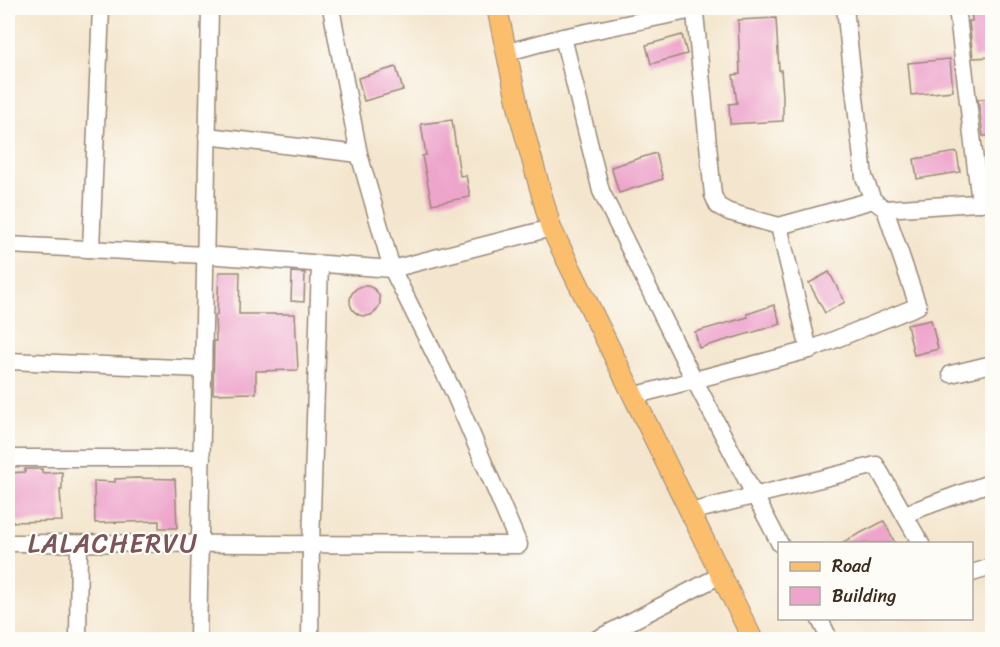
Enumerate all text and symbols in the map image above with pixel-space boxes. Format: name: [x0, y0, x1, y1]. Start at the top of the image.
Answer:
district label: LALACHERVU: [28, 520, 198, 566]
legend: [778, 542, 973, 620]
text: Road: [832, 550, 872, 582]
text: Building: [832, 580, 896, 612]

